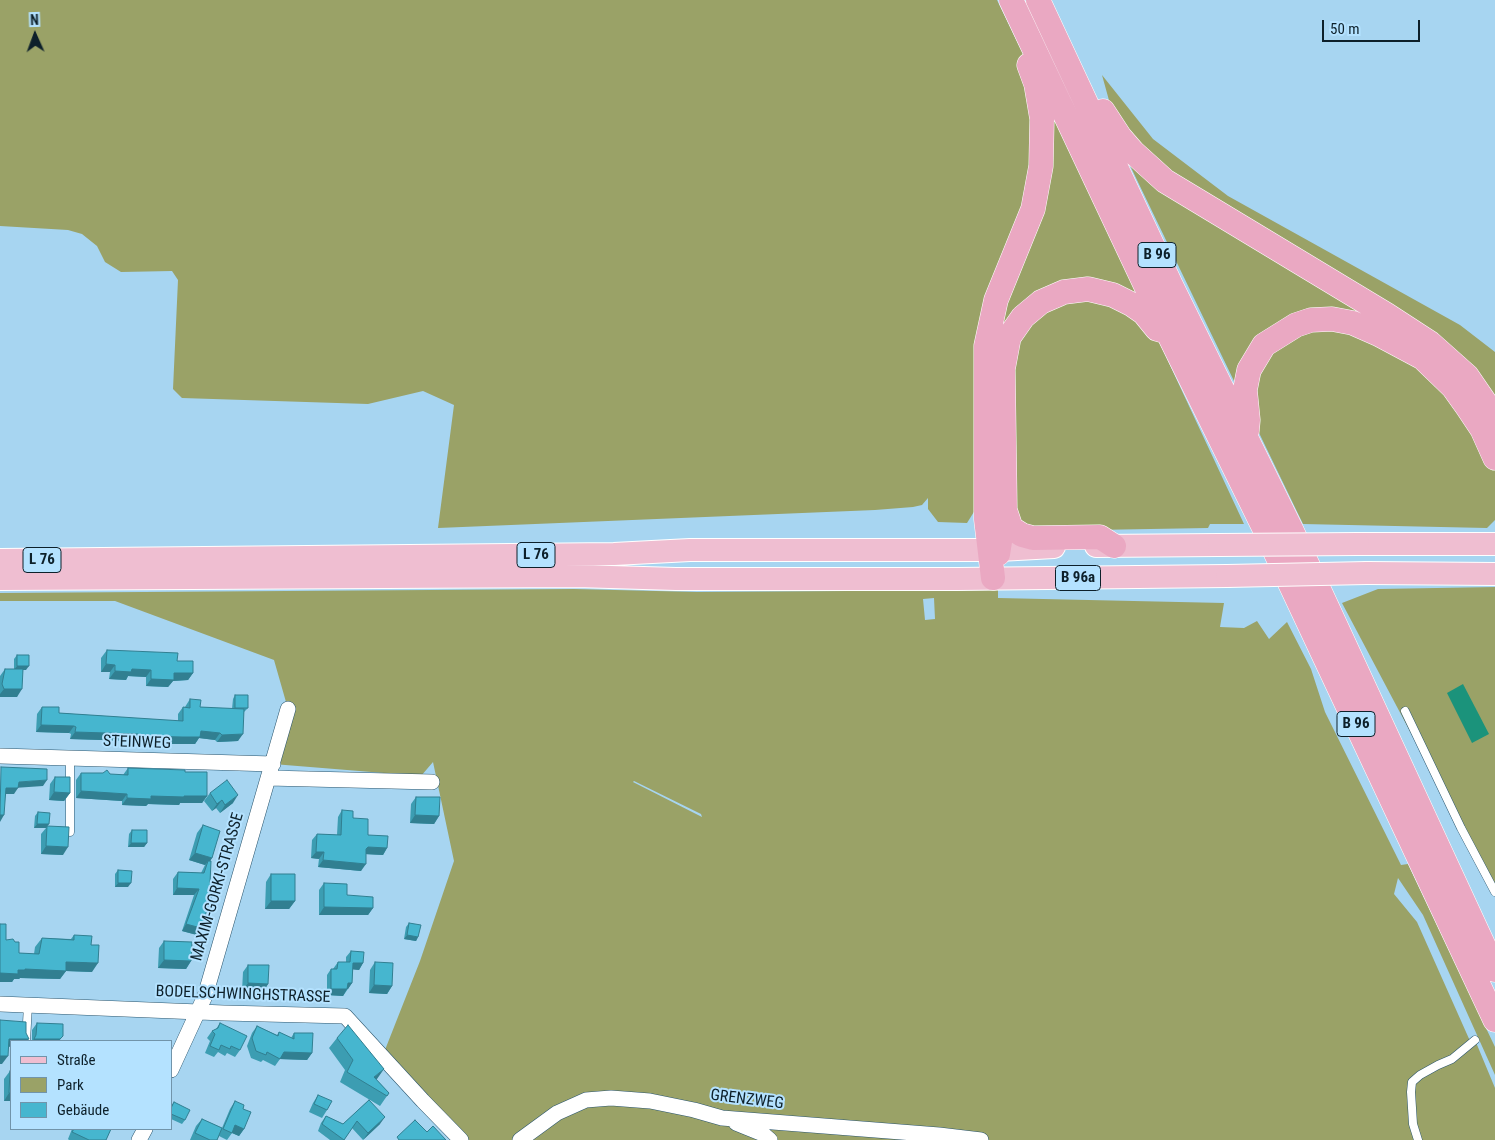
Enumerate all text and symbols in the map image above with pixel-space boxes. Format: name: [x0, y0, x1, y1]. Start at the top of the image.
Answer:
north arrow: [10, 10, 60, 60]
scale bar: [1325, 10, 1422, 42]
text: N: [30, 12, 39, 28]
text: 50 m: [1330, 20, 1360, 38]
road number: B 96: [1138, 242, 1176, 268]
road number: L 76: [517, 542, 555, 568]
road number: L 76: [23, 548, 61, 572]
road number: B 96a: [1056, 566, 1100, 590]
road number: B 96: [1337, 712, 1375, 736]
street label: STEINWEG: [103, 732, 171, 754]
street label: MAXIM-GORKI-STRASSE: [188, 811, 248, 963]
street label: BODELSCHWINGHSTRASSE: [155, 982, 331, 1008]
legend: [10, 1040, 172, 1130]
text: Straße: [57, 1051, 96, 1069]
text: Park: [57, 1076, 84, 1094]
street label: GRENZWEG: [709, 1086, 785, 1114]
text: Gebäude: [57, 1101, 109, 1119]

